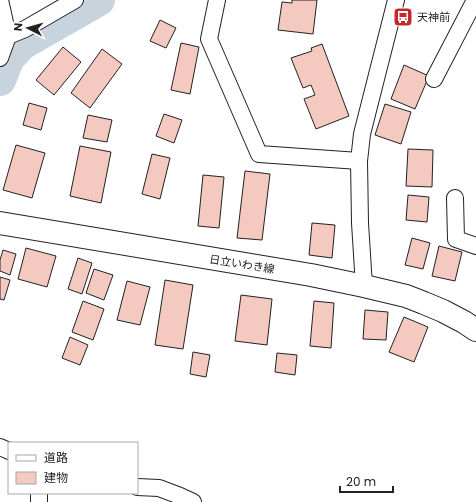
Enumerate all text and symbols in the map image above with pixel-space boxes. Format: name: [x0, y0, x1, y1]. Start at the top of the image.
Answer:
bus stop icon: 天神前: [392, 6, 414, 28]
north arrow: [8, 8, 48, 48]
place label: 天神前: [417, 9, 450, 25]
text: N: [10, 22, 26, 32]
street label: 日立いわき線: [208, 251, 276, 277]
legend: [8, 442, 138, 494]
text: 道路: [44, 449, 68, 466]
scale bar: [340, 468, 393, 494]
text: 建物: [44, 469, 68, 486]
text: 20 m: [346, 473, 376, 490]

